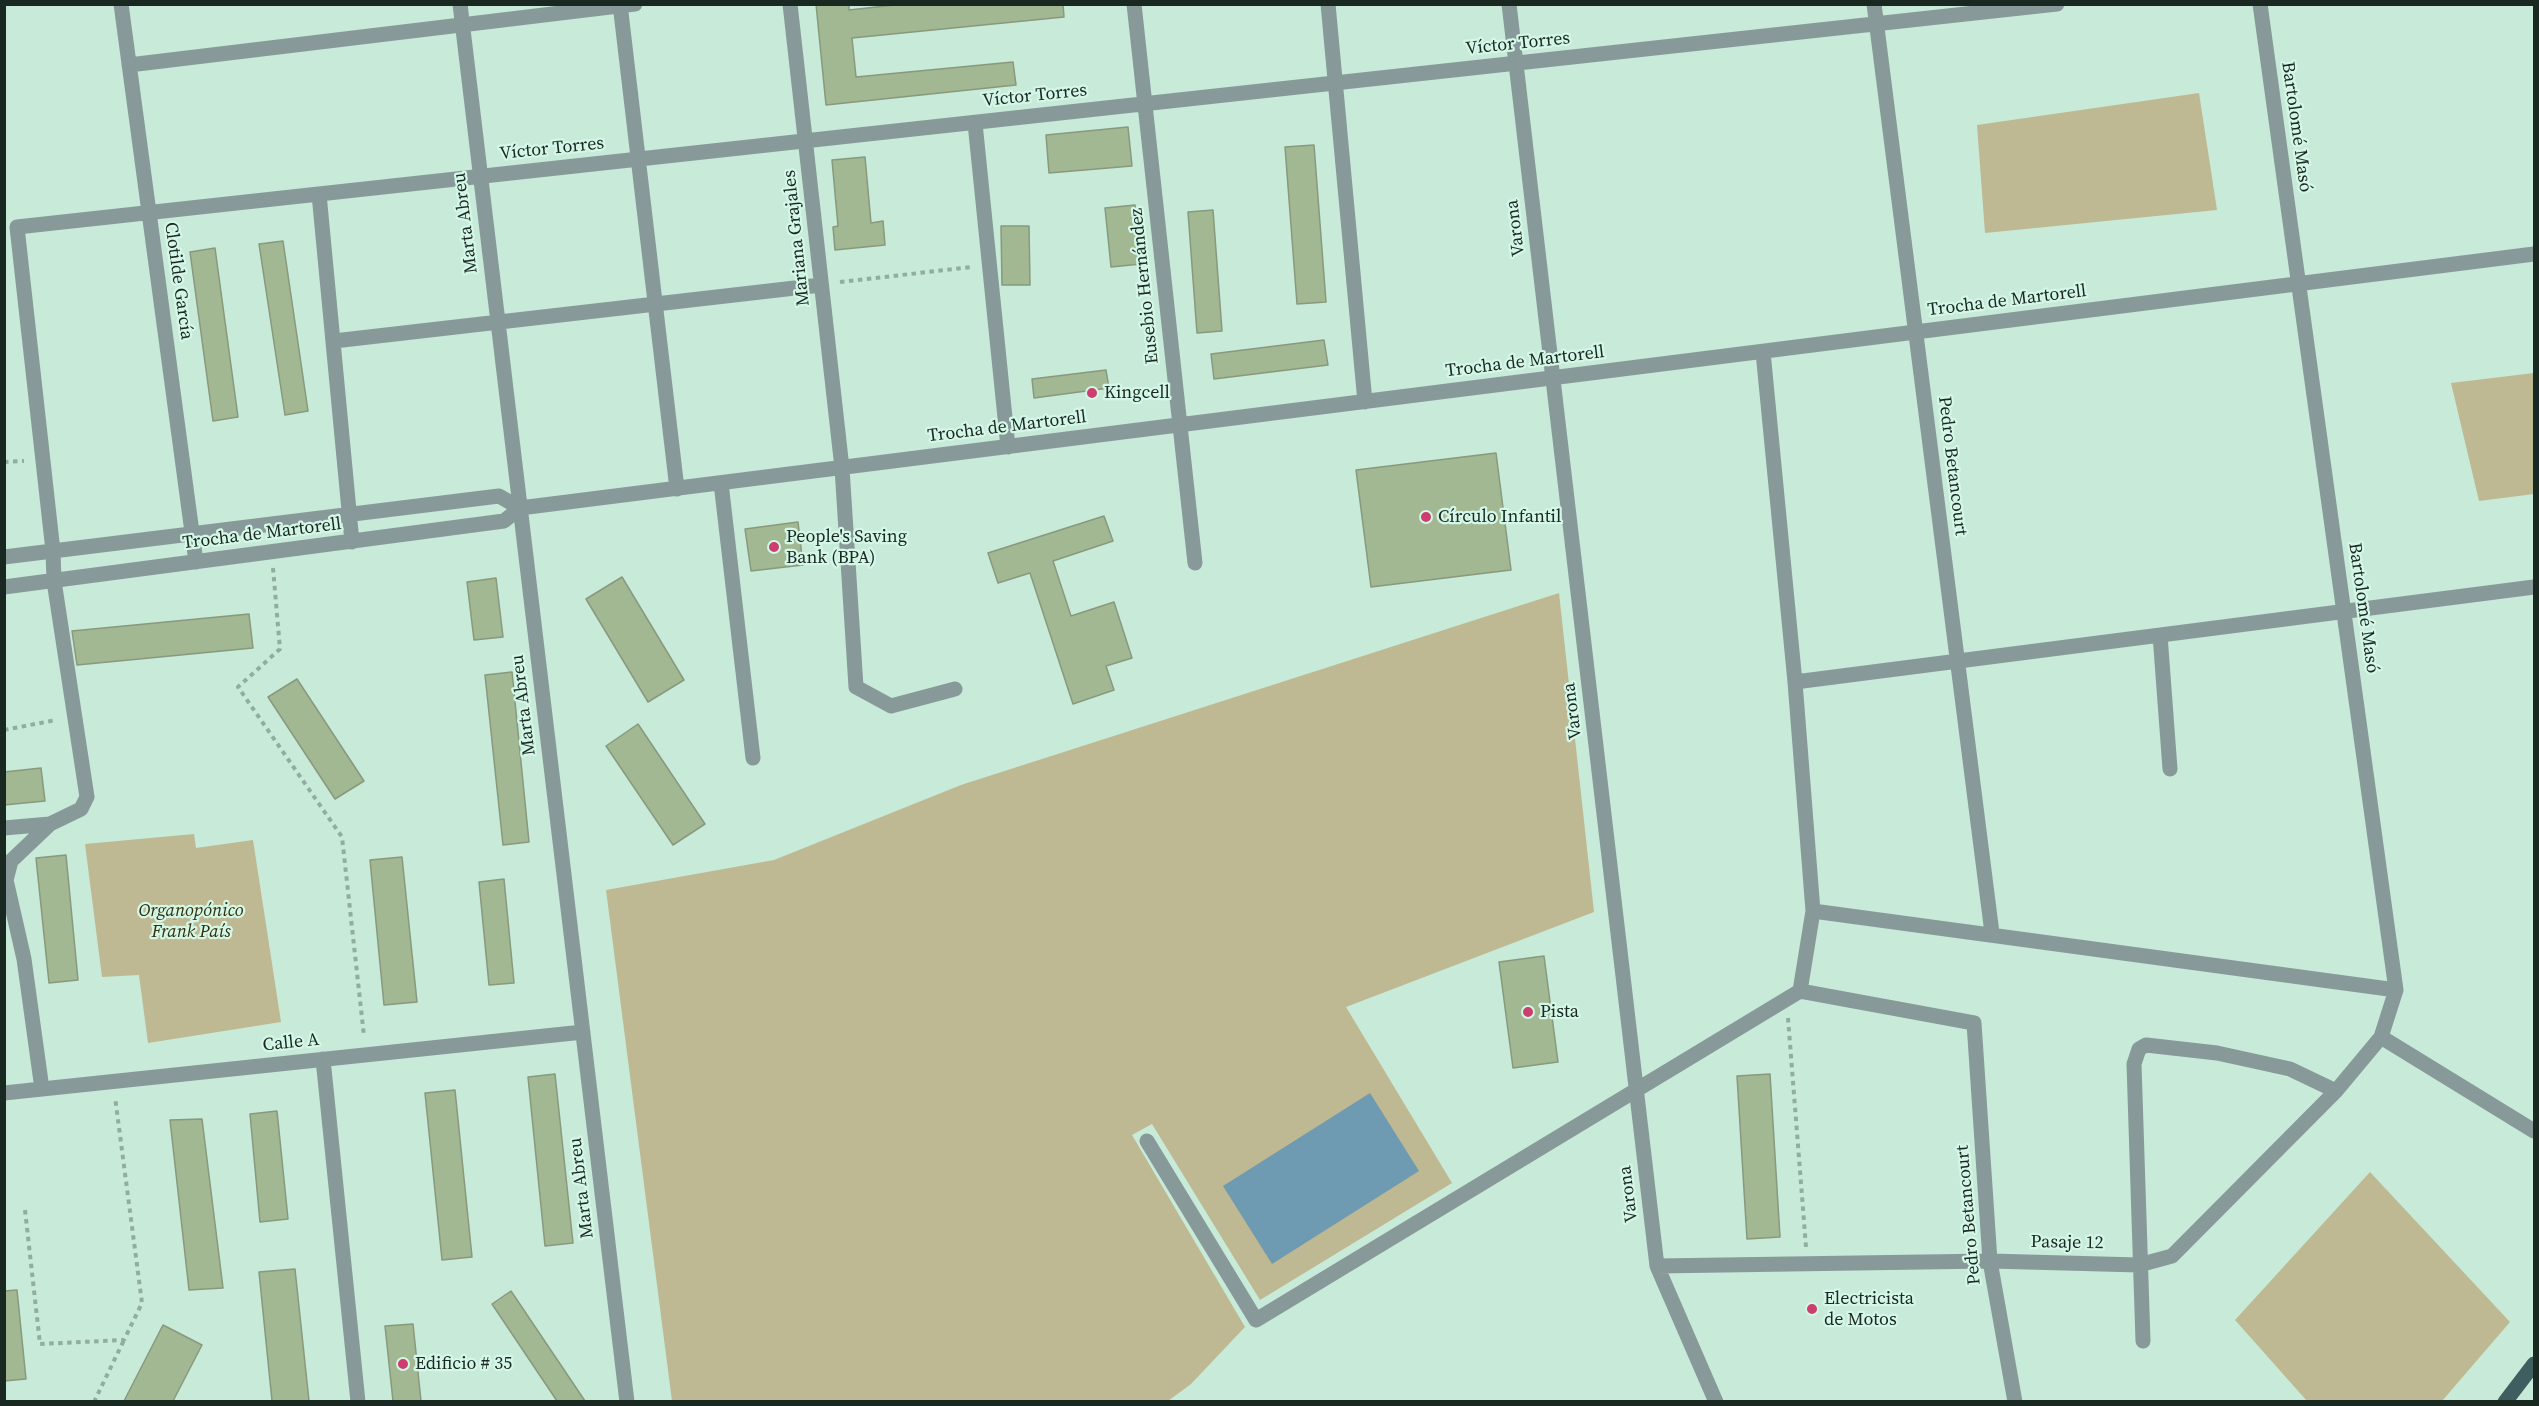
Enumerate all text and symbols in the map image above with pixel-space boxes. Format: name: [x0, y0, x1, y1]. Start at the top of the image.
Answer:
street label: Víctor Torres: [1465, 28, 1571, 60]
street label: Bartolomé Masó: [2276, 60, 2316, 194]
street label: Víctor Torres: [982, 80, 1088, 112]
street label: Víctor Torres: [499, 133, 605, 165]
street label: Mariana Grajales: [779, 169, 815, 307]
street label: Marta Abreu: [449, 171, 483, 275]
street label: Varona: [1502, 198, 1530, 258]
street label: Eusebio Hernández: [1126, 207, 1164, 365]
street label: Clotilde García: [159, 221, 197, 341]
street label: Trocha de Martorell: [1926, 281, 2088, 321]
street label: Trocha de Martorell: [1444, 342, 1606, 382]
place label: Kingcell: [1104, 382, 1170, 404]
marker: Kingcell: [1085, 386, 1099, 400]
street label: Pedro Betancourt: [1933, 395, 1971, 537]
street label: Trocha de Martorell: [926, 407, 1088, 447]
place label: Círculo Infantil: [1438, 506, 1561, 528]
marker: Círculo Infantil: [1419, 510, 1433, 524]
street label: Trocha de Martorell: [181, 514, 343, 554]
place label: People's Saving Bank (BPA): [786, 526, 907, 568]
marker: People's Saving Bank (BPA): [767, 540, 781, 554]
street label: Bartolomé Masó: [2343, 541, 2383, 675]
street label: Marta Abreu: [507, 653, 541, 757]
street label: Varona: [1559, 681, 1587, 741]
park label: Organopónico Frank País: [138, 900, 244, 942]
place label: Pista: [1540, 1001, 1579, 1023]
marker: Pista: [1521, 1005, 1535, 1019]
street label: Calle A: [262, 1029, 320, 1057]
street label: Marta Abreu: [565, 1136, 599, 1240]
street label: Pedro Betancourt: [1952, 1144, 1986, 1286]
street label: Varona: [1615, 1164, 1643, 1224]
street label: Pasaje 12: [2030, 1232, 2104, 1254]
place label: Electricista de Motos: [1824, 1288, 1914, 1330]
marker: Electricista de Motos: [1805, 1302, 1819, 1316]
place label: Edificio # 35: [415, 1353, 512, 1375]
marker: Edificio # 35: [396, 1357, 410, 1371]

